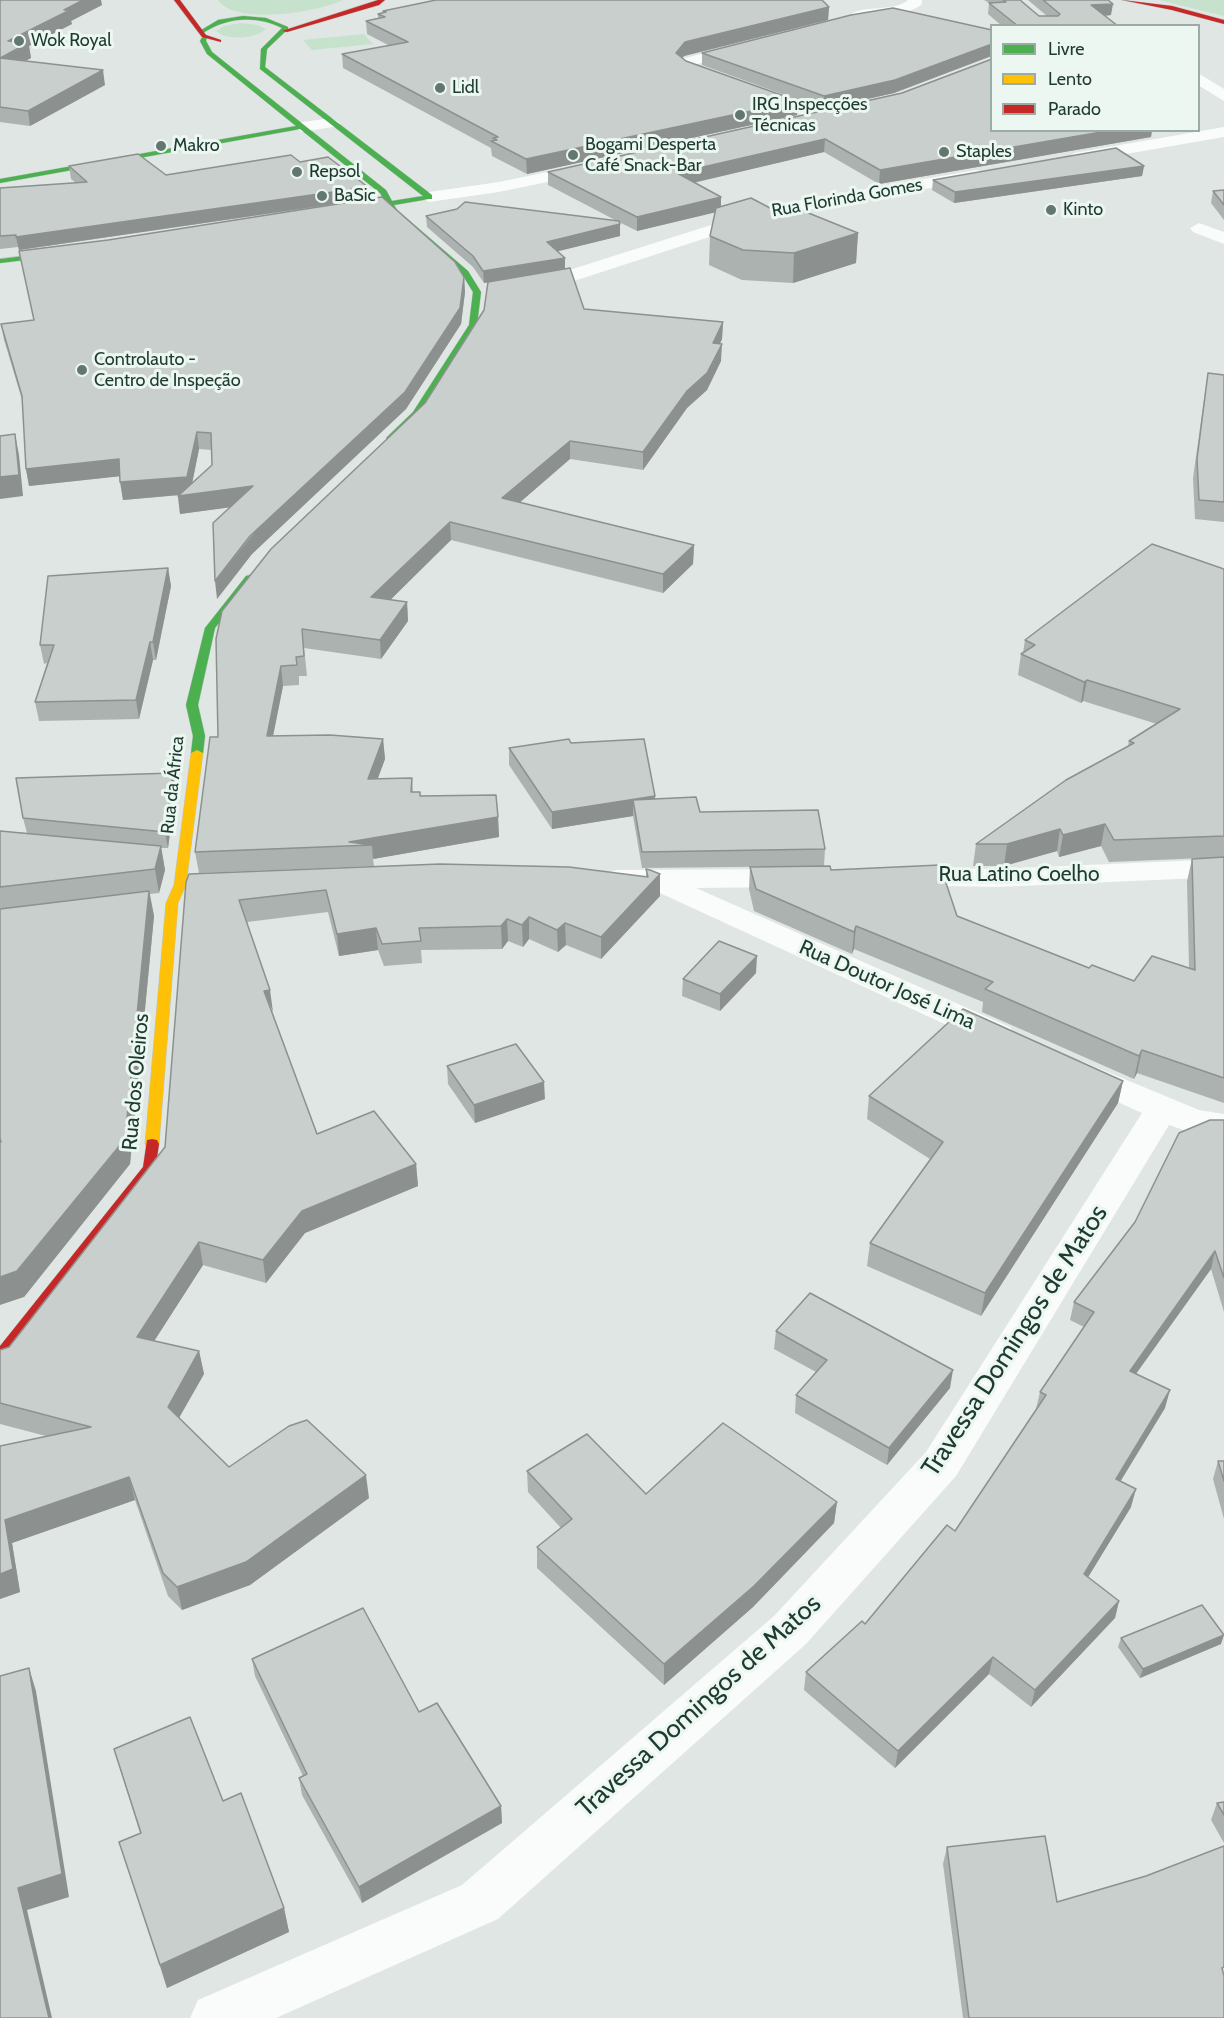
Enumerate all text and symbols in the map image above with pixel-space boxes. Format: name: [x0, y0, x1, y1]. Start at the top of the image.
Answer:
legend: [990, 24, 1200, 132]
place label: Wok Royal: [31, 30, 111, 52]
marker: Wok Royal: [12, 34, 26, 48]
text: Livre: [1048, 38, 1084, 60]
text: Lento: [1048, 68, 1092, 90]
place label: Lidl: [452, 77, 479, 99]
marker: Lidl: [433, 81, 447, 95]
place label: IRG Inspecções Técnicas: [752, 94, 867, 136]
text: Parado: [1048, 98, 1101, 120]
marker: IRG Inspecções Técnicas: [733, 108, 747, 122]
place label: Bogami Desperta Café Snack-Bar: [585, 134, 716, 176]
place label: Makro: [173, 135, 220, 157]
marker: Makro: [154, 139, 168, 153]
place label: Staples: [956, 141, 1012, 163]
marker: Staples: [937, 145, 951, 159]
marker: Bogami Desperta Café Snack-Bar: [566, 148, 580, 162]
place label: Repsol: [309, 161, 360, 183]
marker: Repsol: [290, 165, 304, 179]
street label: Rua Florinda Gomes: [770, 174, 924, 222]
place label: BaSic: [334, 185, 376, 207]
marker: BaSic: [315, 189, 329, 203]
place label: Kinto: [1063, 199, 1103, 221]
marker: Kinto: [1044, 203, 1058, 217]
place label: Controlauto - Centro de Inspeção: [94, 349, 241, 392]
marker: Controlauto - Centro de Inspeção: [75, 363, 89, 377]
street label: Rua da África: [157, 735, 189, 835]
street label: Rua Latino Coelho: [939, 862, 1099, 888]
street label: Rua Doutor José Lima: [795, 935, 979, 1035]
street label: Rua dos Oleiros: [117, 1012, 155, 1152]
street label: Travessa Domingos de Matos: [915, 1199, 1115, 1483]
street label: Travessa Domingos de Matos: [571, 1588, 827, 1824]

